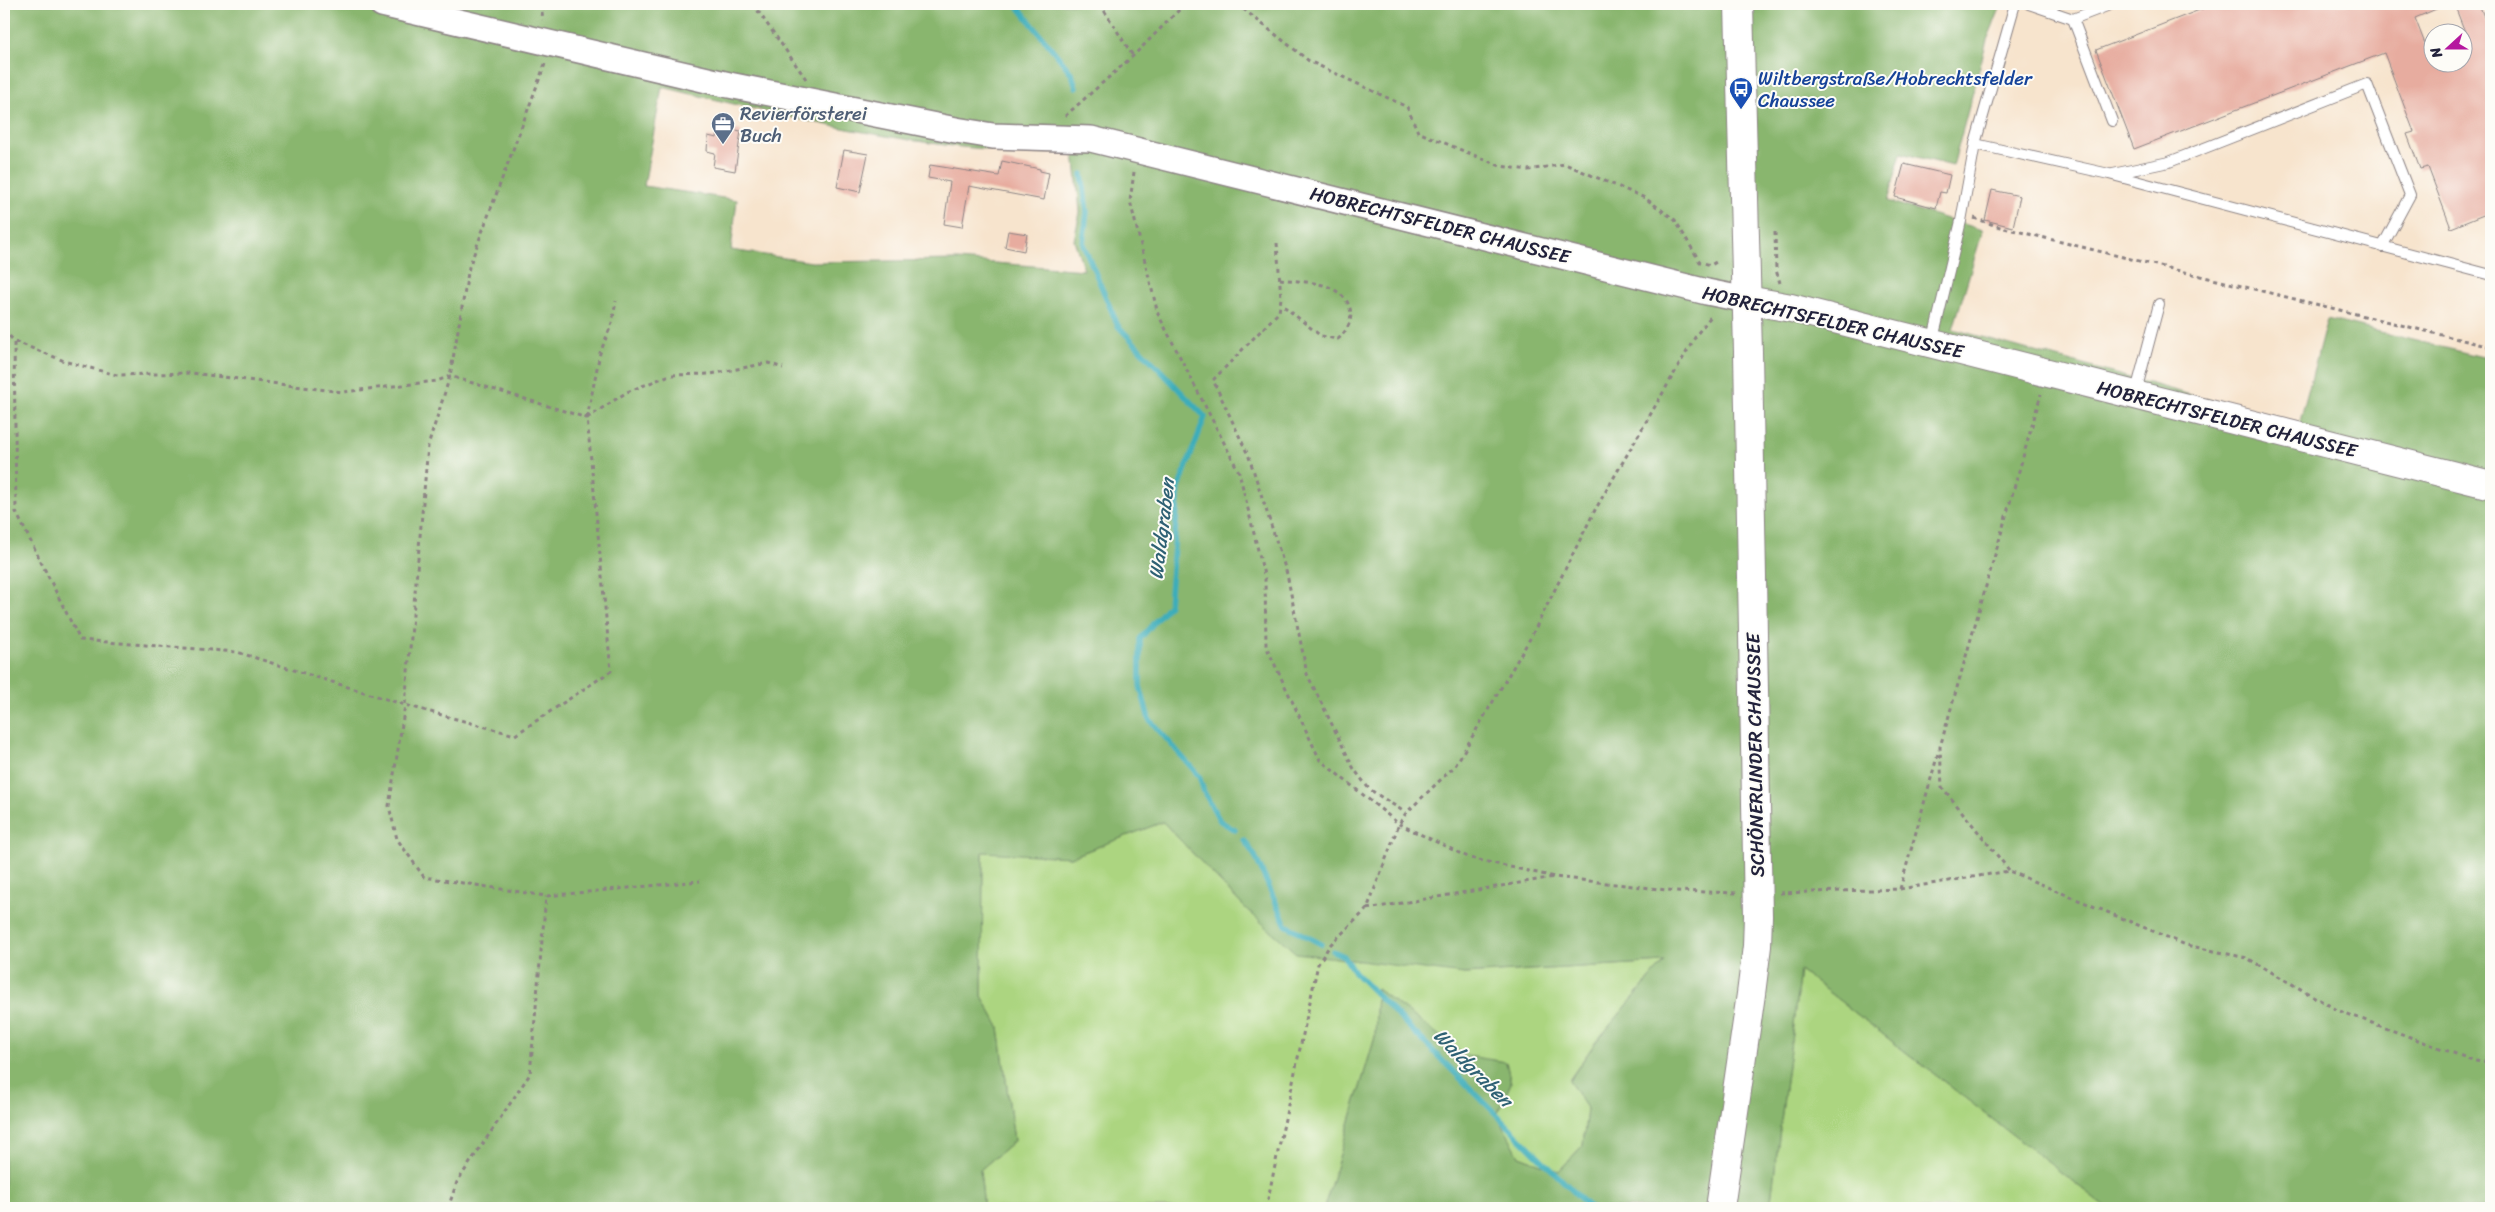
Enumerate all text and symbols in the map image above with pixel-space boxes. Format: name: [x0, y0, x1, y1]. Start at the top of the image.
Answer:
north arrow: [2422, 22, 2472, 72]
text: N: [2423, 43, 2450, 62]
place label: Wiltbergstraße/Hobrechtsfelder Chaussee: [1758, 62, 2033, 117]
bus stop icon: Wiltbergstraße/Hobrechtsfelder Chaussee: [1728, 76, 1754, 110]
place label: Revierförsterei Buch: [740, 97, 868, 152]
office icon: Revierförsterei Buch: [710, 111, 736, 145]
street label: HOBRECHTSFELDER CHAUSSEE: [1307, 177, 1575, 274]
street label: HOBRECHTSFELDER CHAUSSEE: [1699, 276, 1968, 368]
street label: HOBRECHTSFELDER CHAUSSEE: [2094, 371, 2362, 468]
water label: Waldgraben: [1138, 475, 1186, 581]
street label: SCHÖNERLINDER CHAUSSEE: [1736, 631, 1774, 877]
water label: Waldgraben: [1425, 1020, 1523, 1118]

